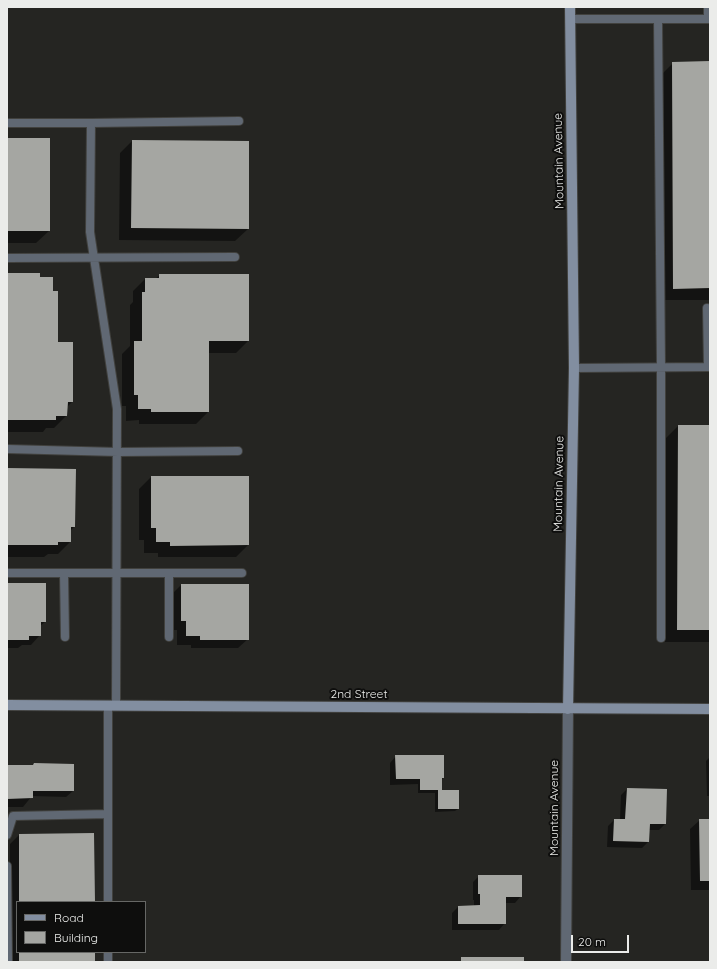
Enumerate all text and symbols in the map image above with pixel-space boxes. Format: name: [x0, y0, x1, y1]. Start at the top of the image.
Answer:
street label: Mountain Avenue: [551, 113, 567, 209]
street label: Mountain Avenue: [551, 436, 567, 532]
street label: 2nd Street: [331, 687, 387, 701]
street label: Mountain Avenue: [547, 760, 561, 856]
legend: [16, 901, 146, 953]
text: Road: [54, 910, 84, 925]
scale bar: [573, 927, 631, 953]
text: Building: [54, 930, 98, 945]
text: 20 m: [578, 934, 606, 949]

